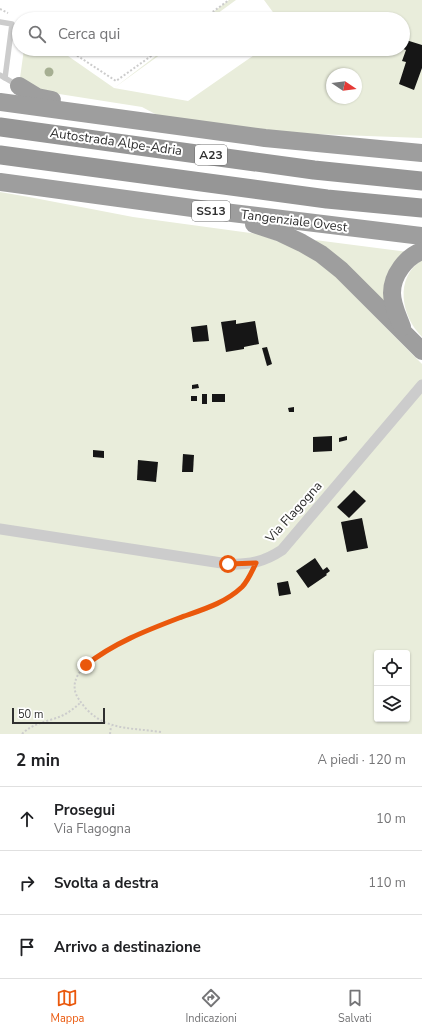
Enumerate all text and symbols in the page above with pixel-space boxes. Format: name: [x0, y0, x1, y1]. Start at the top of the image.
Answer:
search box: [12, 12, 410, 56]
icon: search: [26, 23, 48, 45]
text: Cerca qui: [58, 24, 120, 44]
north arrow: [326, 68, 362, 104]
street label: Autostrada Alpe-Adria: [49, 124, 183, 160]
road number: A23: [195, 145, 227, 165]
road number: SS13: [192, 201, 230, 221]
street label: Tangenziale Ovest: [240, 206, 349, 237]
street label: Via Flagogna: [261, 477, 326, 547]
route start: [219, 555, 237, 573]
map controls: [374, 650, 410, 722]
button: locate: [374, 650, 410, 686]
route end: [77, 656, 95, 674]
button: layers: [374, 686, 410, 722]
scale bar: [12, 706, 105, 725]
text: 50 m: [18, 707, 43, 722]
text: 2 min: [16, 749, 60, 772]
text: A piedi · 120 m: [318, 751, 406, 769]
text: Prosegui: [54, 800, 115, 820]
icon: ahead: [16, 808, 38, 830]
text: 10 m: [376, 810, 406, 828]
text: Via Flagogna: [54, 820, 131, 838]
icon: right: [16, 872, 38, 894]
text: Svolta a destra: [54, 873, 159, 893]
text: 110 m: [368, 874, 406, 892]
icon: arrive: [16, 936, 38, 958]
text: Arrivo a destinazione: [54, 937, 201, 957]
tab: Mappa: [51, 987, 84, 1026]
tab: Indicazioni: [185, 987, 237, 1026]
tab: Salvati: [338, 987, 371, 1026]

